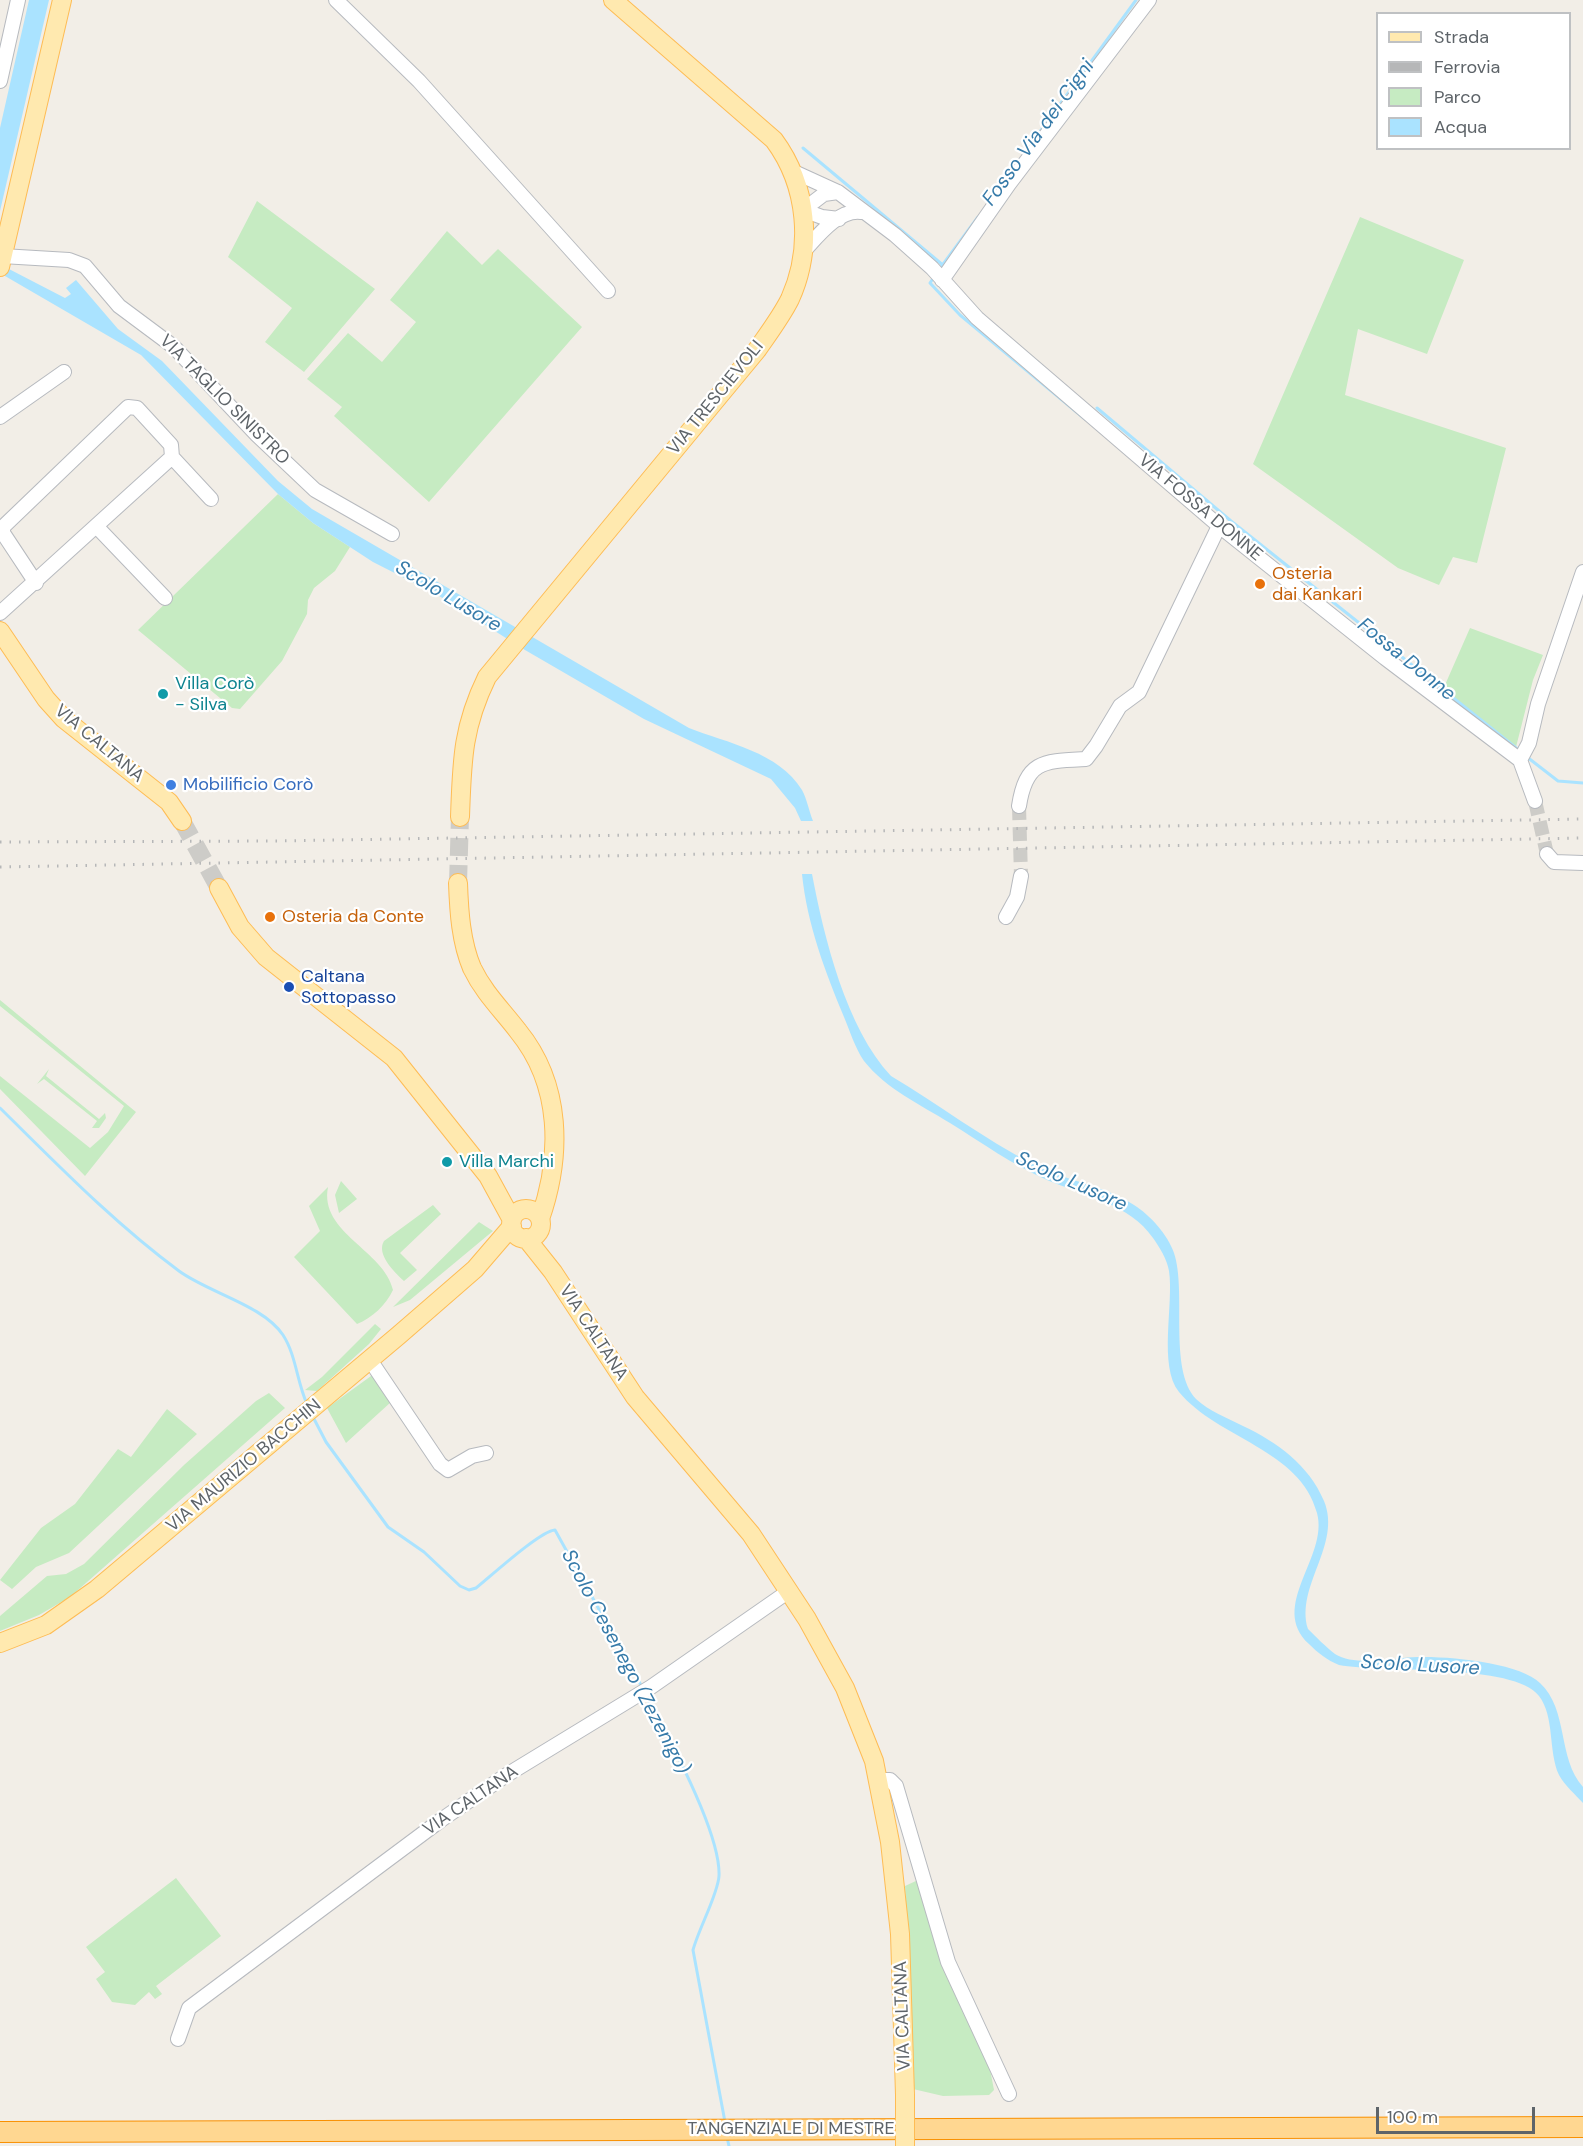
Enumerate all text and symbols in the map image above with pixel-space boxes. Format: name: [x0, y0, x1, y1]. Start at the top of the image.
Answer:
legend: [1376, 12, 1571, 150]
text: Strada: [1434, 25, 1489, 49]
water label: Fosso Via dei Cigni: [978, 55, 1100, 211]
text: Ferrovia: [1434, 55, 1500, 79]
text: Parco: [1434, 85, 1481, 109]
text: Acqua: [1434, 115, 1487, 139]
street label: VIA TAGLIO SINISTRO: [154, 330, 294, 470]
street label: VIA TRESCIEVOLI: [663, 336, 769, 460]
street label: VIA FOSSA DONNE: [1133, 450, 1267, 566]
water label: Scolo Lusore: [391, 556, 505, 638]
place label: Osteria dai Kankari: [1272, 563, 1362, 606]
marker: Osteria dai Kankari: [1253, 577, 1267, 591]
water label: Fossa Donne: [1352, 613, 1460, 707]
place label: Villa Corò - Silva: [175, 673, 255, 716]
marker: Villa Corò - Silva: [156, 687, 170, 701]
street label: VIA CALTANA: [50, 700, 148, 788]
place label: Mobilificio Corò: [183, 774, 314, 796]
marker: Mobilificio Corò: [164, 778, 178, 792]
place label: Osteria da Conte: [282, 906, 424, 928]
marker: Osteria da Conte: [263, 910, 277, 924]
place label: Caltana Sottopasso: [301, 966, 396, 1008]
marker: Caltana Sottopasso: [282, 980, 296, 994]
water label: Scolo Lusore: [1012, 1147, 1130, 1217]
place label: Villa Marchi: [459, 1151, 554, 1173]
marker: Villa Marchi: [440, 1155, 454, 1169]
street label: VIA CALTANA: [554, 1281, 632, 1385]
street label: VIA MAURIZIO BACCHIN: [162, 1395, 326, 1537]
water label: Scolo Cesenego (Zezenigo): [556, 1546, 694, 1778]
water label: Scolo Lusore: [1360, 1651, 1480, 1681]
street label: VIA CALTANA: [419, 1761, 523, 1841]
street label: VIA CALTANA: [890, 1961, 916, 2071]
scale bar: [1379, 2095, 1538, 2133]
text: 100 m: [1387, 2105, 1438, 2129]
street label: TANGENZIALE DI MESTRE: [687, 2118, 895, 2140]

